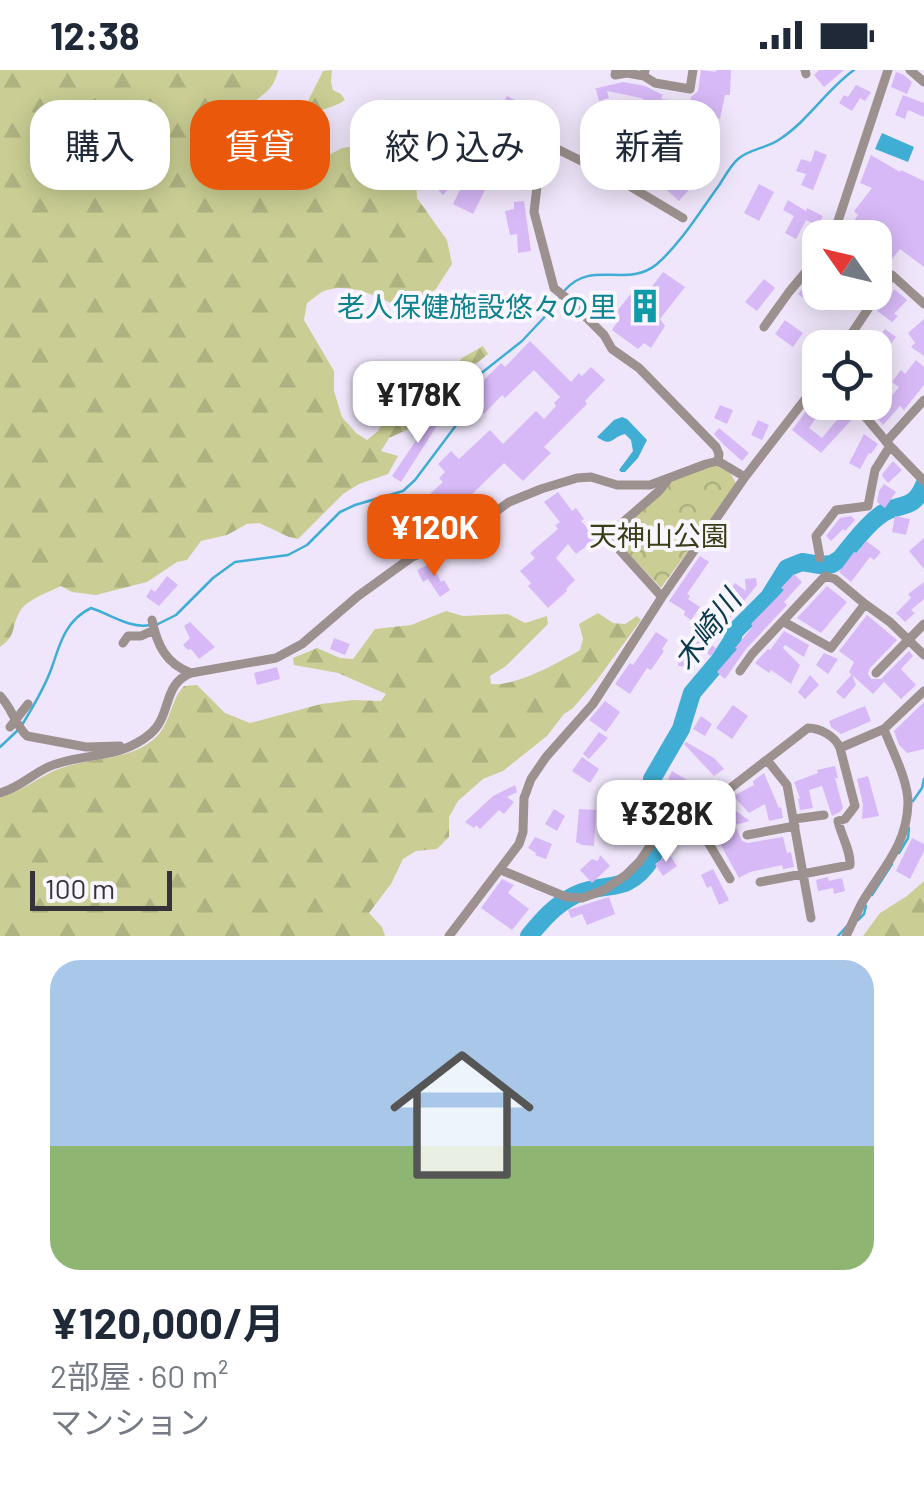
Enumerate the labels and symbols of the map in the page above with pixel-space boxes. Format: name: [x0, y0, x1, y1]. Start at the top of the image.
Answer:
north arrow: [802, 220, 892, 310]
building icon: 老人保健施設悠々の里: [626, 287, 664, 325]
place label: 老人保健施設悠々の里: [337, 289, 617, 323]
pin: ¥178K: [348, 361, 488, 446]
pin: ¥120K: [364, 494, 504, 579]
park label: 天神山公園: [589, 518, 729, 552]
water label: 木崎川: [665, 580, 749, 676]
pin: ¥328K: [596, 780, 736, 865]
scale bar: [30, 866, 172, 910]

